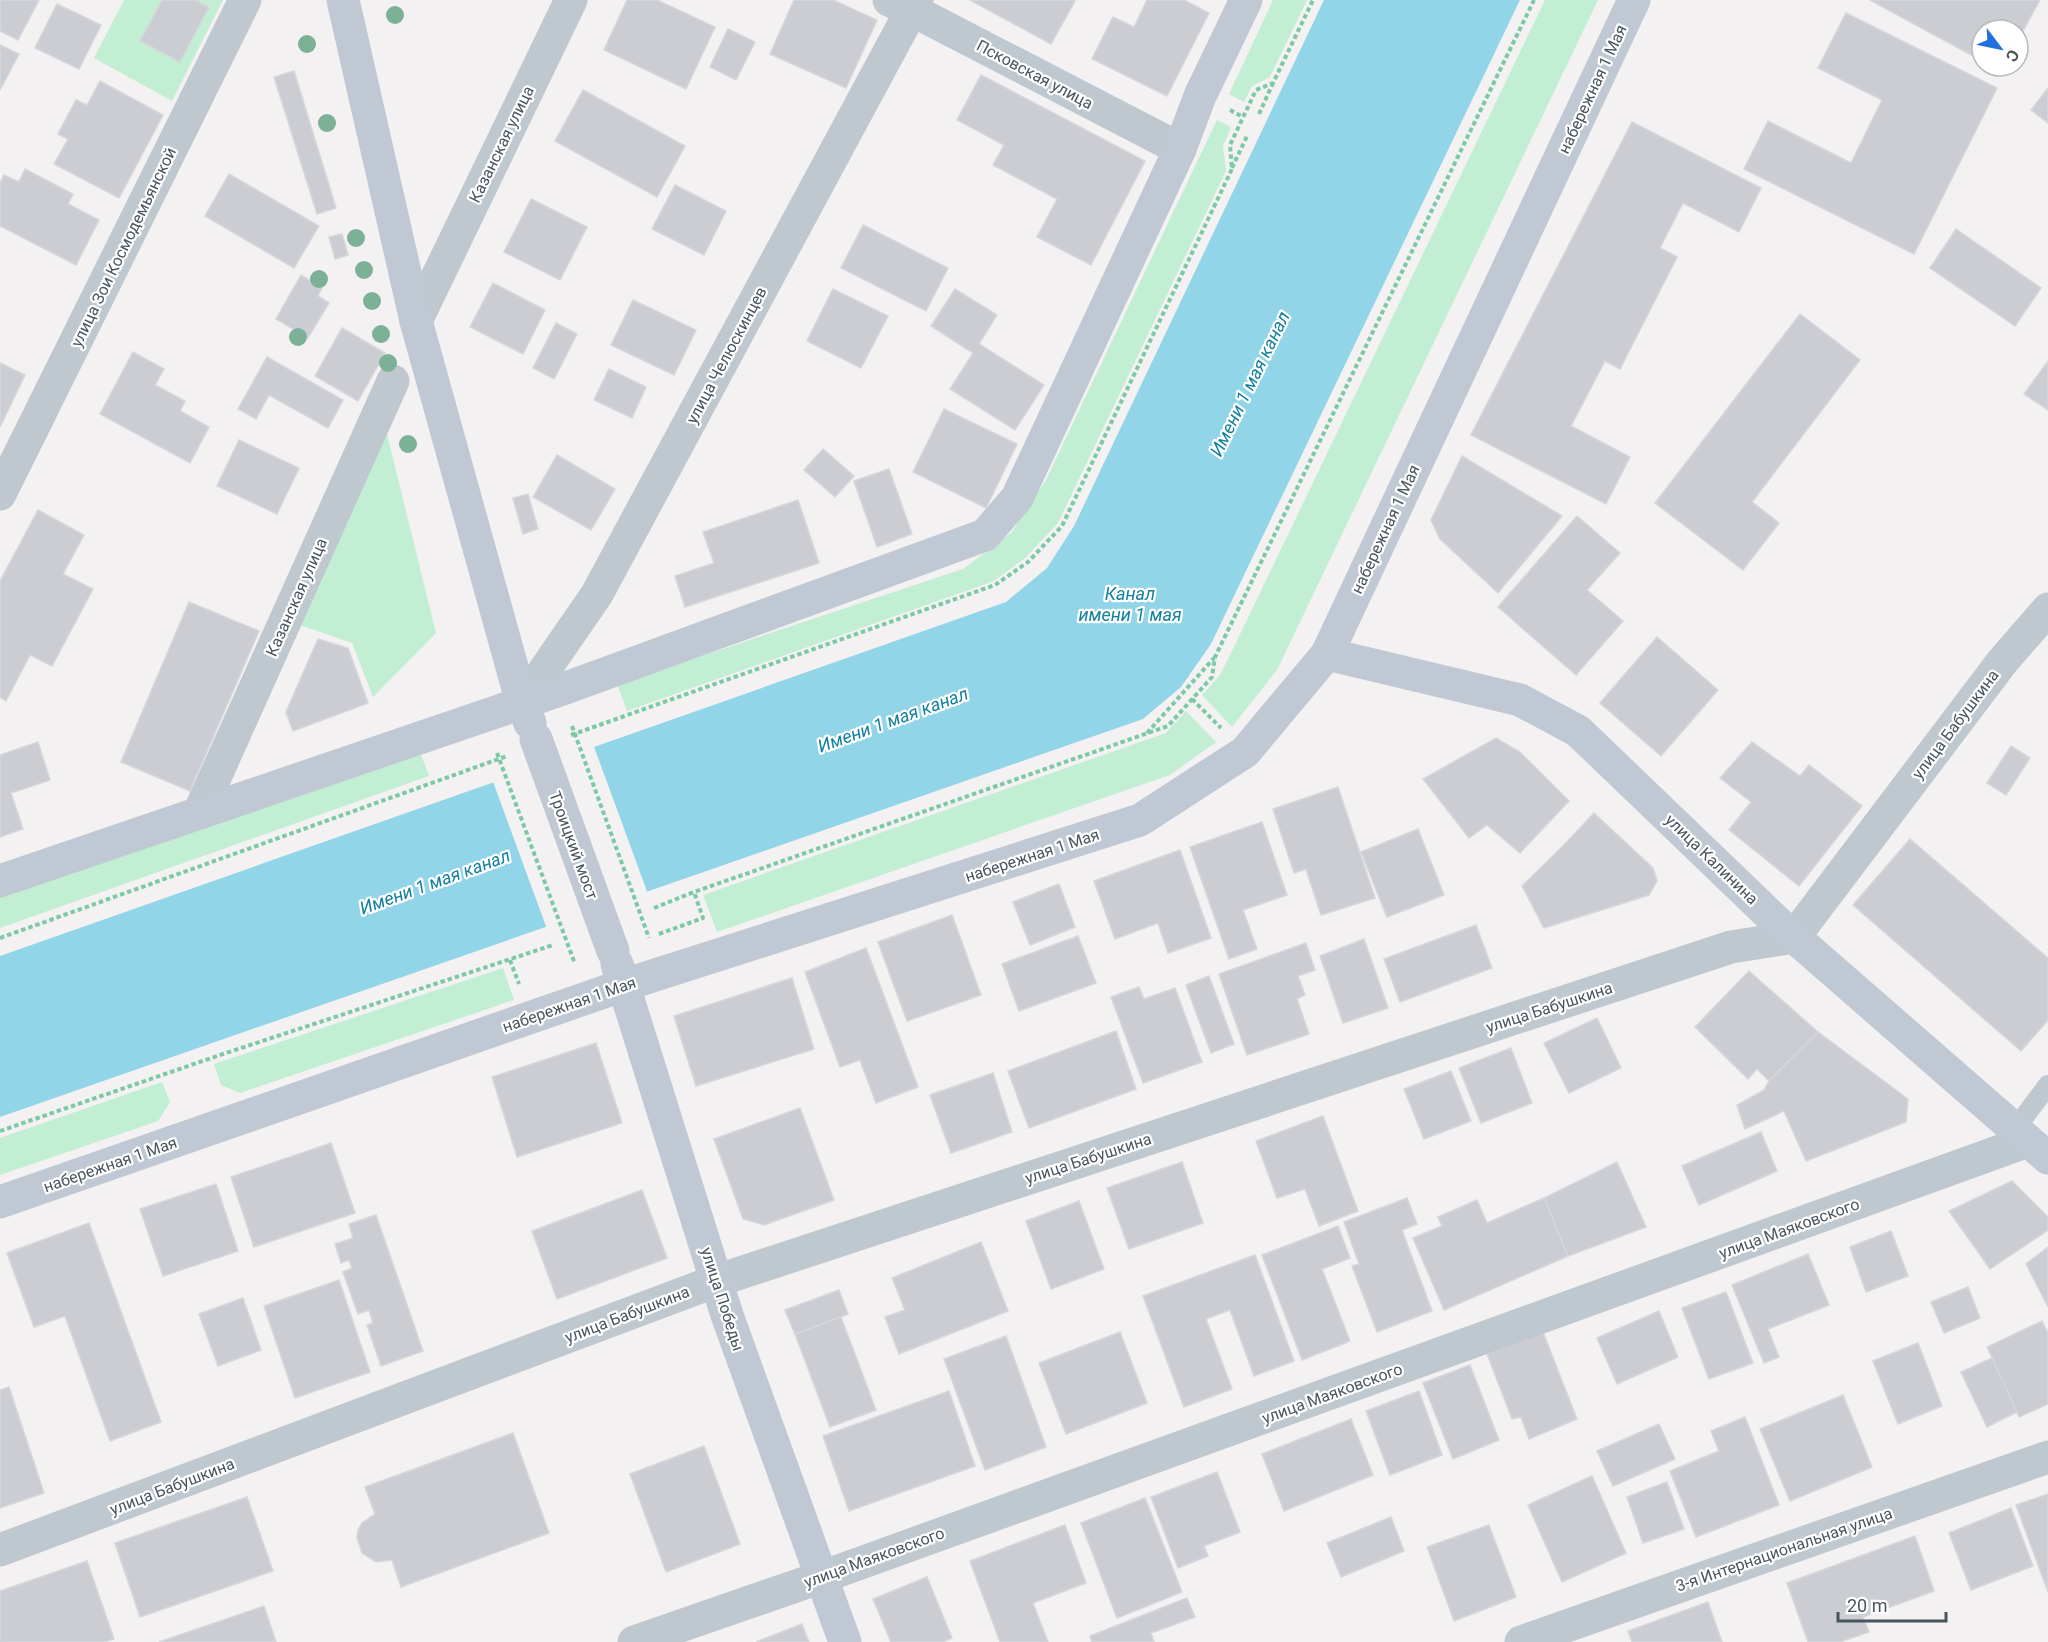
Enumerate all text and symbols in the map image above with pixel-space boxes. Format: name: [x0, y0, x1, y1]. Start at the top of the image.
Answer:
north arrow: [1970, 18, 2030, 78]
street label: набережная 1 Мая: [1554, 22, 1631, 157]
street label: Псковская улица: [973, 36, 1096, 113]
text: С: [2001, 46, 2023, 65]
street label: Казанская улица: [465, 83, 538, 206]
street label: улица Зои Космодемьянской: [67, 144, 180, 350]
street label: улица Челюскинцев: [682, 284, 771, 427]
water label: Имени 1 мая канал: [1205, 308, 1294, 460]
street label: набережная 1 Мая: [1347, 462, 1424, 597]
street label: Казанская улица: [262, 535, 331, 659]
water label: Канал имени 1 мая: [1078, 583, 1182, 625]
street label: улица Бабушкина: [1908, 666, 2003, 783]
water label: Имени 1 мая канал: [815, 683, 971, 757]
street label: Троицкий мост: [545, 789, 602, 902]
street label: улица Калинина: [1661, 810, 1762, 908]
street label: набережная 1 Мая: [963, 825, 1102, 886]
water label: Имени 1 мая канал: [357, 845, 513, 919]
street label: набережная 1 Мая: [500, 973, 638, 1036]
street label: улица Бабушкина: [1484, 978, 1615, 1037]
street label: улица Бабушкина: [1023, 1129, 1154, 1188]
street label: набережная 1 Мая: [41, 1133, 179, 1196]
street label: улица Маяковского: [1716, 1194, 1862, 1263]
street label: улица Победы: [697, 1245, 748, 1353]
street label: улица Бабушкина: [562, 1282, 692, 1347]
street label: улица Маяковского: [1259, 1359, 1405, 1428]
street label: улица Бабушкина: [107, 1454, 237, 1519]
street label: 3-я Интернациональная улица: [1673, 1503, 1895, 1596]
street label: улица Маяковского: [801, 1523, 947, 1592]
scale bar: [1838, 1585, 1946, 1623]
text: 20 m: [1847, 1595, 1887, 1616]

